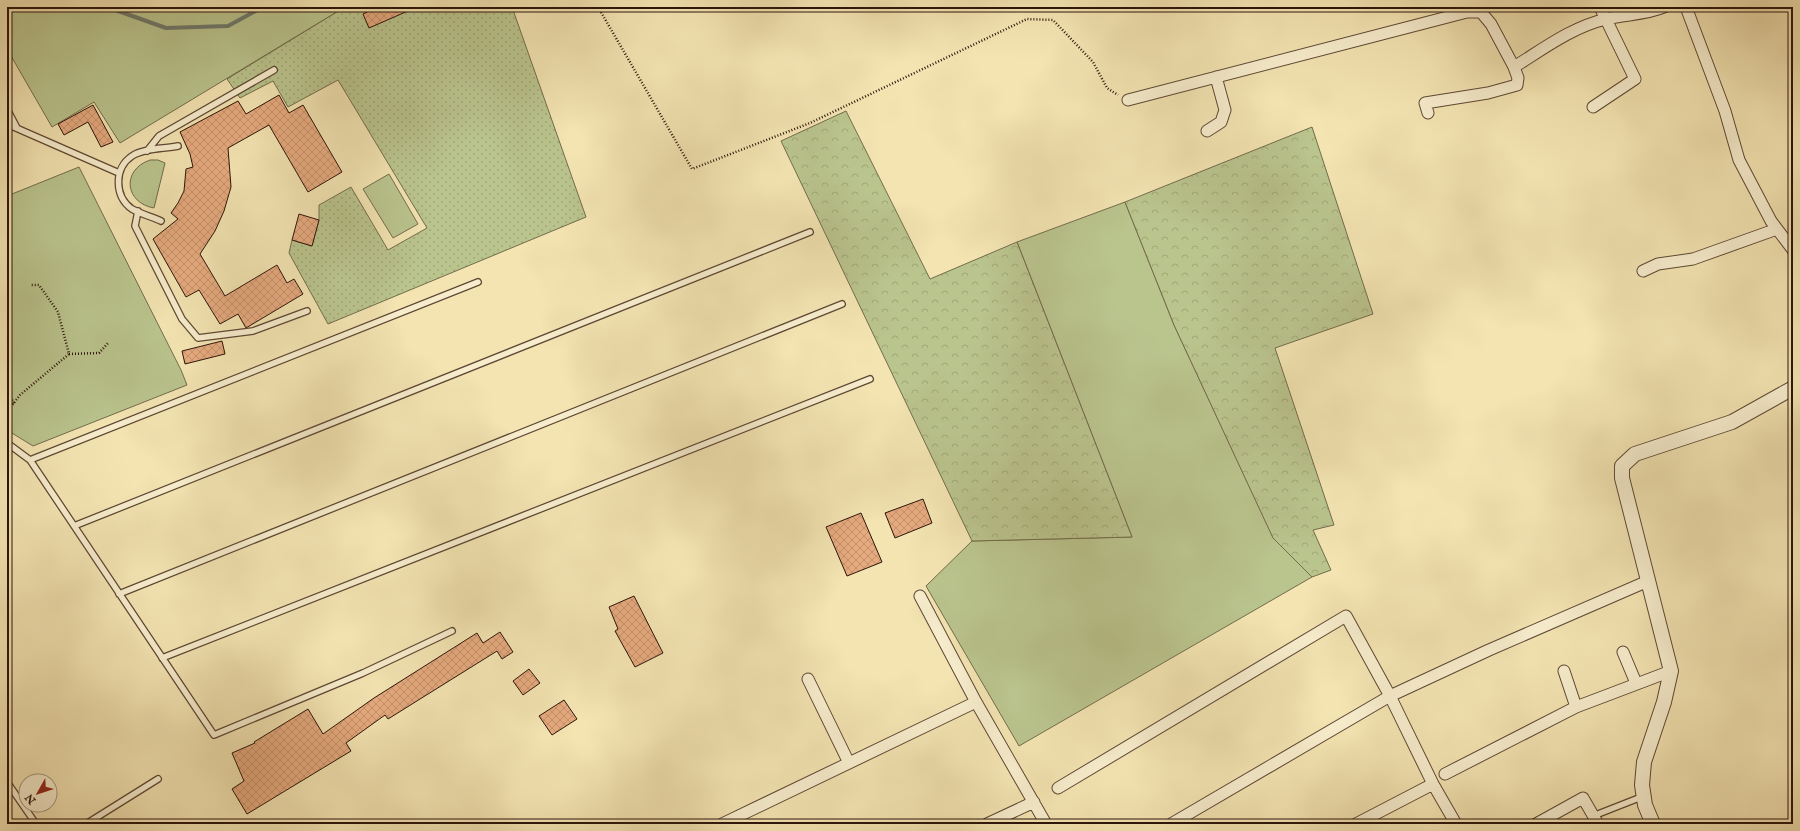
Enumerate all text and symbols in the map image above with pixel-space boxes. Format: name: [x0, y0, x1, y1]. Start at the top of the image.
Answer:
north arrow: [18, 773, 58, 813]
text: N: [22, 790, 40, 808]

